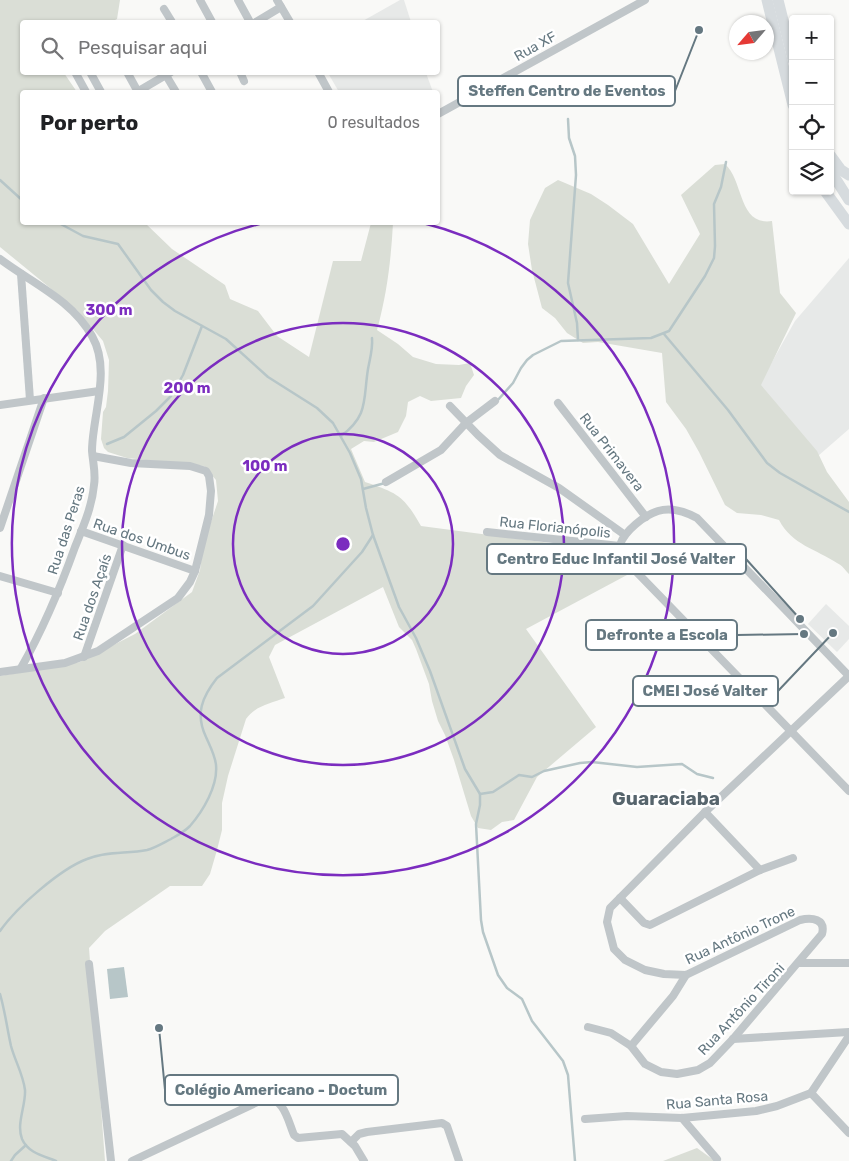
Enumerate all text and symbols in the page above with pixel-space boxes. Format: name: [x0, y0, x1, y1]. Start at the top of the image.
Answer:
north arrow: [729, 15, 774, 60]
map controls: [789, 15, 834, 195]
button: +: [789, 15, 834, 60]
search box: [20, 20, 440, 75]
street label: Rua XF: [511, 28, 559, 65]
icon: search: [38, 34, 66, 62]
text: Pesquisar aqui: [78, 36, 207, 59]
button: −: [789, 60, 834, 105]
callout: Steffen Centro de Eventos: [458, 76, 675, 106]
text: Steffen Centro de Eventos: [468, 82, 666, 100]
button: locate: [789, 105, 834, 150]
text: Por perto: [40, 110, 138, 135]
text: 0 resultados: [327, 113, 420, 132]
button: layers: [789, 150, 834, 195]
text: 300 m: [85, 301, 133, 319]
text: 200 m: [163, 379, 211, 397]
street label: Rua Primavera: [576, 410, 647, 495]
text: 100 m: [243, 457, 287, 475]
street label: Rua das Peras: [44, 484, 89, 577]
street label: Rua Florianópolis: [499, 513, 611, 542]
street label: Rua dos Umbus: [91, 515, 193, 564]
centre of rings: [334, 535, 352, 553]
callout: Centro Educ Infantil José Valter: [487, 544, 746, 574]
text: Centro Educ Infantil José Valter: [497, 550, 735, 568]
street label: Rua dos Açaís: [70, 552, 115, 643]
callout: Defronte a Escola: [586, 620, 737, 650]
text: Defronte a Escola: [596, 626, 728, 644]
callout: CMEI José Valter: [633, 676, 778, 706]
text: CMEI José Valter: [642, 682, 768, 700]
district label: Guaraciaba: [612, 787, 720, 810]
street label: Rua Antônio Trone: [683, 903, 798, 968]
street label: Rua Antônio Tironi: [695, 960, 788, 1059]
callout: Colégio Americano - Doctum: [165, 1075, 398, 1105]
text: Colégio Americano - Doctum: [175, 1081, 387, 1099]
street label: Rua Santa Rosa: [665, 1088, 769, 1113]

